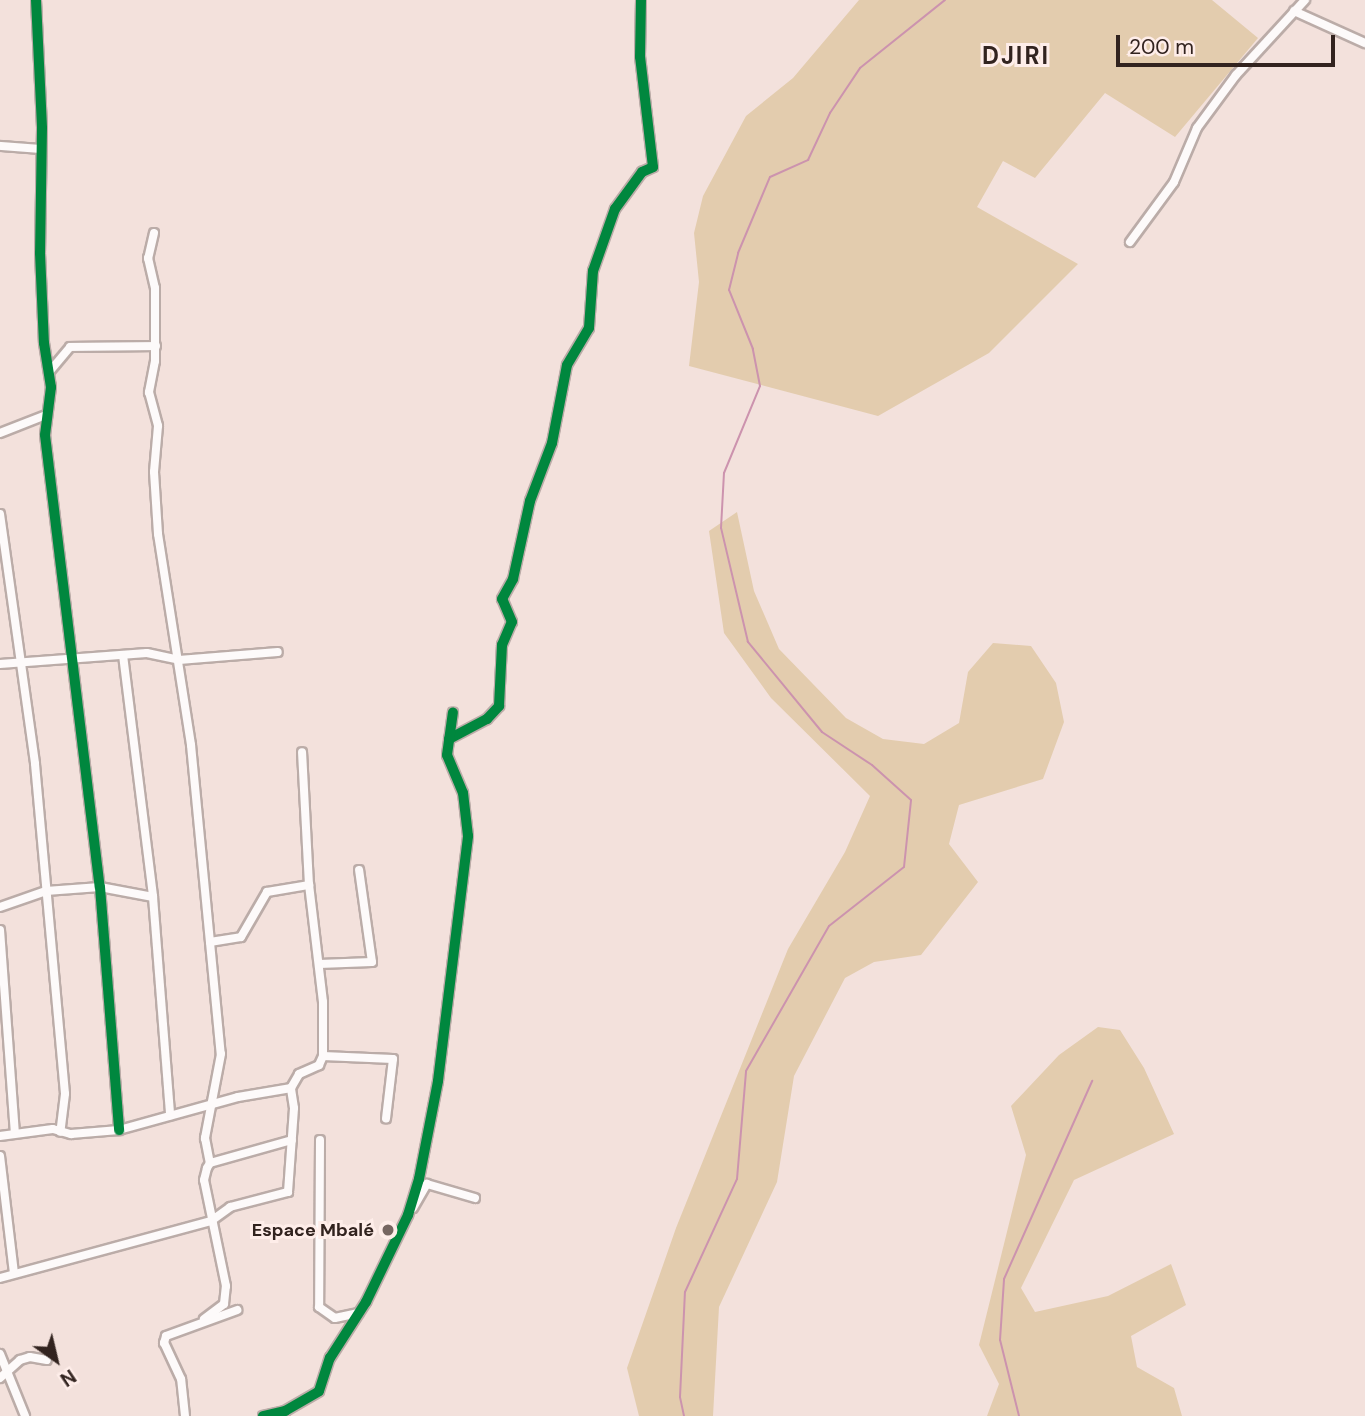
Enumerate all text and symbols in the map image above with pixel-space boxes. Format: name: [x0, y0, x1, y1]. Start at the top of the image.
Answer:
scale bar: [1120, 21, 1339, 65]
text: 200 m: [1129, 33, 1194, 61]
district label: DJIRI: [983, 42, 1049, 70]
place label: Espace Mbalé: [252, 1219, 374, 1241]
marker: Espace Mbalé: [380, 1222, 396, 1238]
north arrow: [21, 1325, 91, 1395]
text: N: [55, 1364, 81, 1392]

